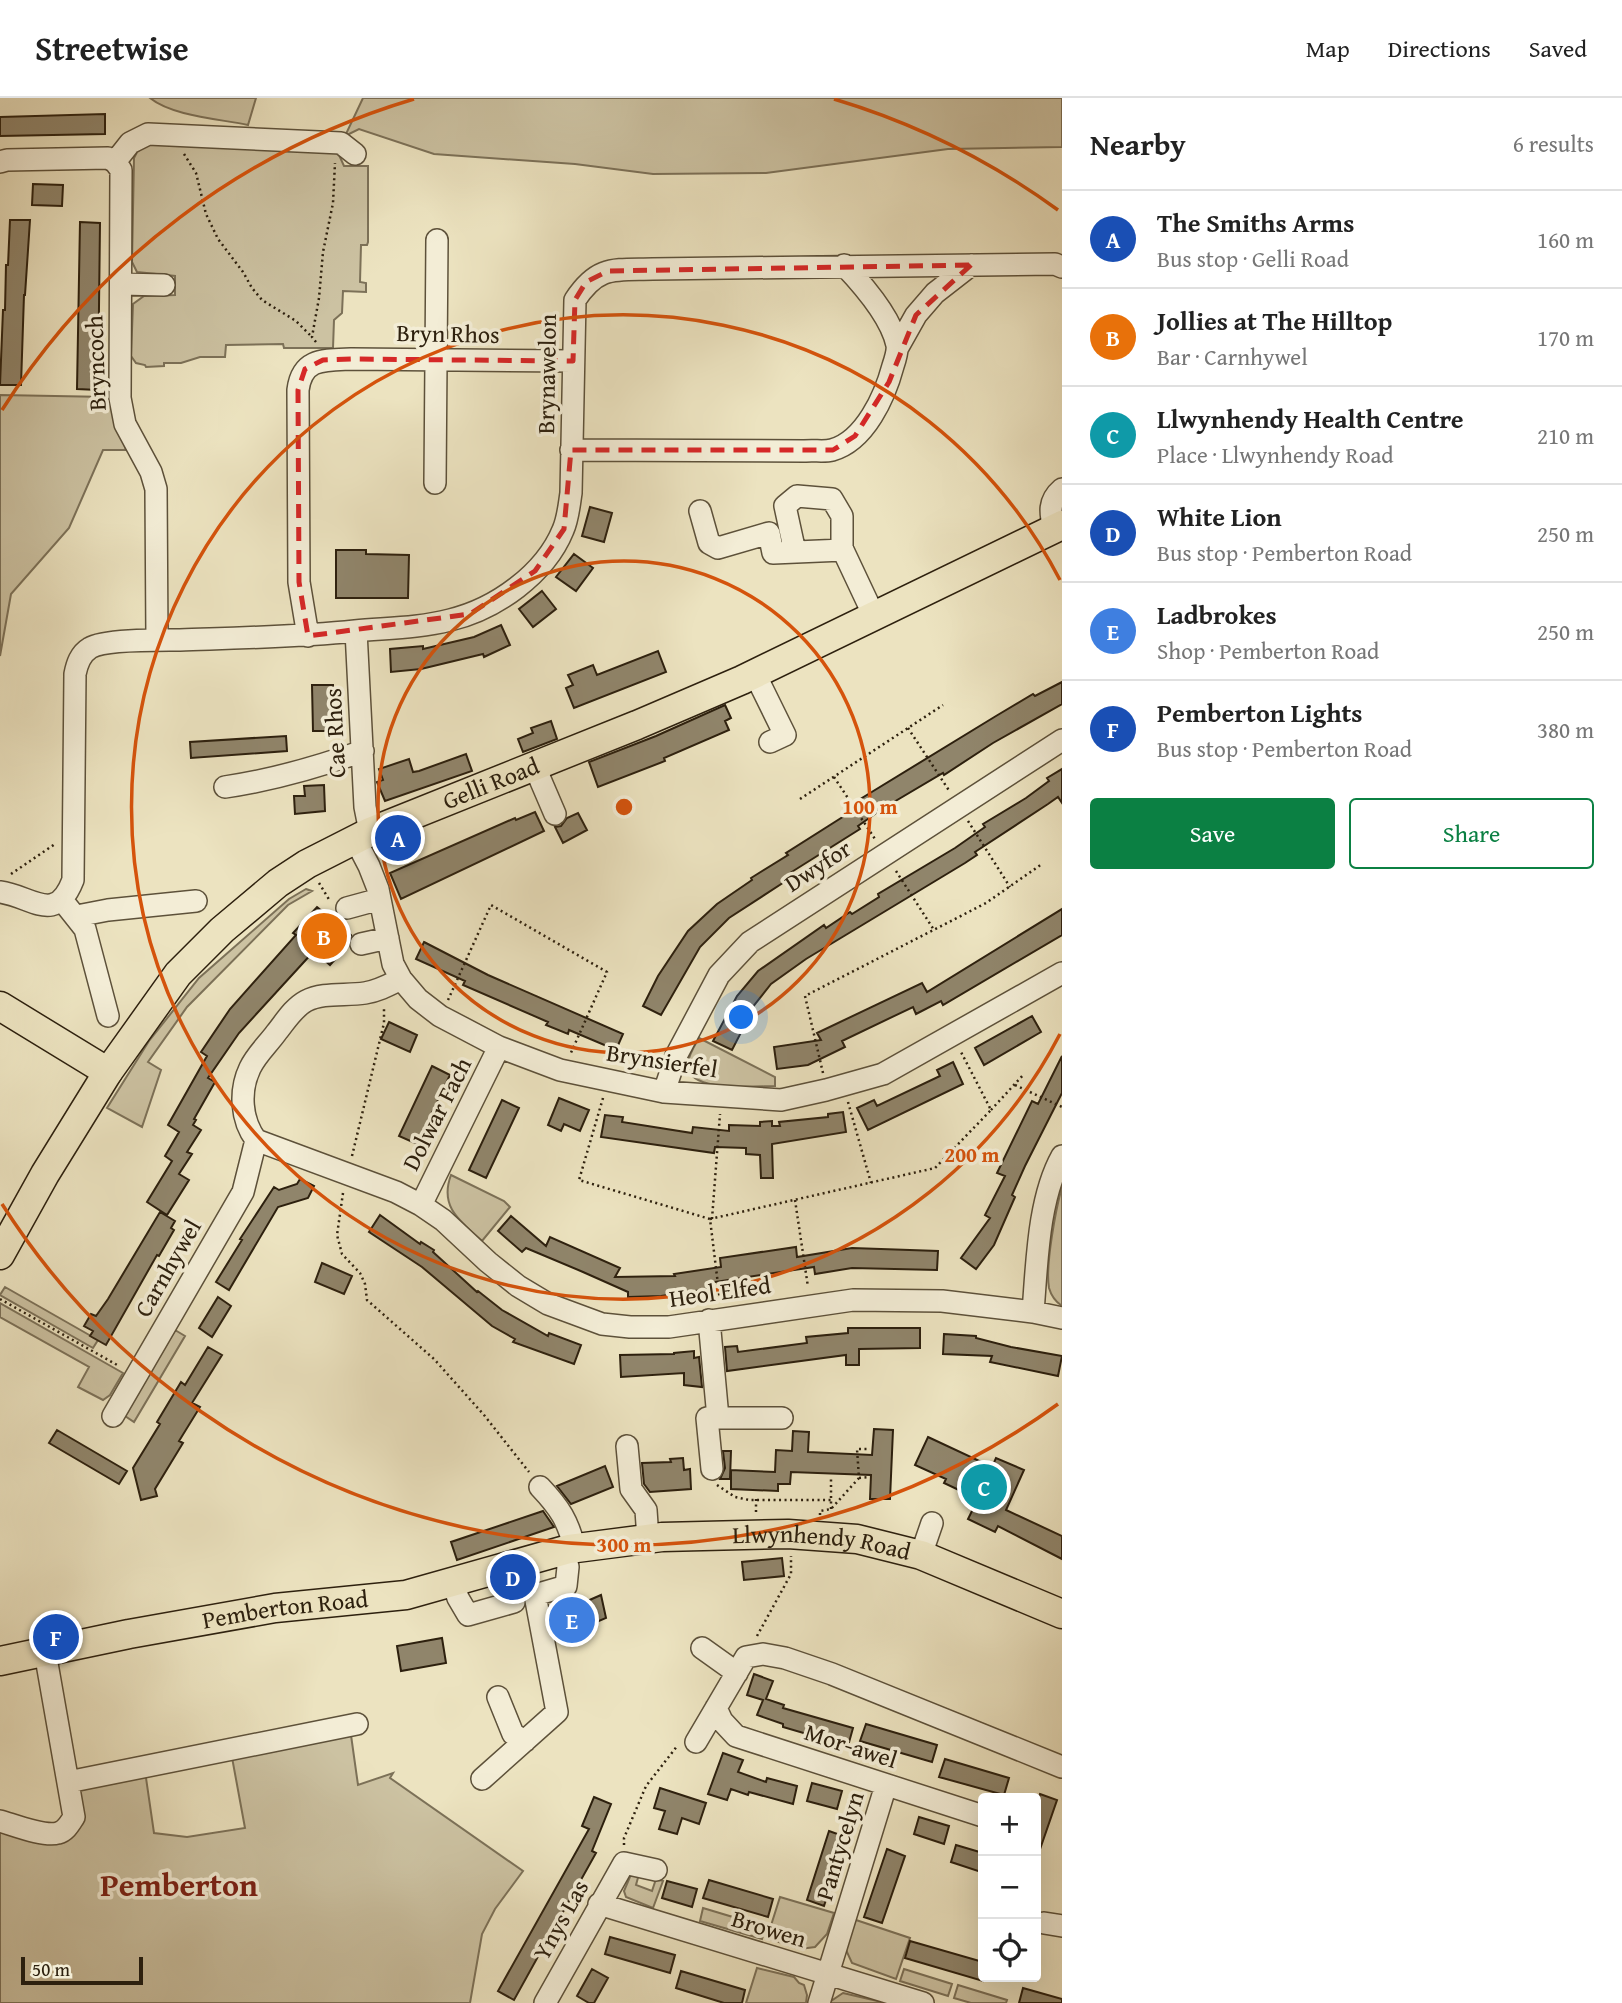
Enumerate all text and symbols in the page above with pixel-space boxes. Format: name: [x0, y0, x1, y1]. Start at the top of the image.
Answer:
text: Streetwise: [35, 24, 189, 72]
text: Map: [1306, 31, 1350, 66]
text: Directions: [1388, 31, 1491, 66]
text: Saved: [1529, 31, 1587, 66]
text: Nearby: [1090, 122, 1186, 166]
text: 6 results: [1513, 127, 1594, 160]
text: The Smiths Arms: [1157, 203, 1354, 242]
text: A: [1106, 223, 1120, 256]
text: 160 m: [1537, 223, 1594, 256]
text: Bus stop · Gelli Road: [1157, 242, 1349, 275]
text: Jollies at The Hilltop: [1157, 301, 1392, 340]
street label: Brynawelon: [528, 313, 565, 434]
street label: Bryncoch: [76, 314, 115, 411]
street label: Bryn Rhos: [396, 315, 500, 352]
text: B: [1106, 321, 1120, 354]
text: 170 m: [1537, 321, 1594, 354]
text: Bar · Carnhywel: [1157, 340, 1308, 373]
text: Llwynhendy Health Centre: [1157, 399, 1464, 438]
text: C: [1106, 419, 1120, 452]
text: 210 m: [1537, 419, 1594, 452]
text: Place · Llwynhendy Road: [1157, 438, 1394, 471]
text: White Lion: [1157, 497, 1282, 536]
text: D: [1106, 517, 1120, 550]
text: 250 m: [1537, 517, 1594, 550]
text: Bus stop · Pemberton Road: [1157, 536, 1412, 569]
text: Ladbrokes: [1157, 595, 1277, 634]
text: E: [1107, 615, 1119, 648]
text: 250 m: [1537, 615, 1594, 648]
text: Shop · Pemberton Road: [1157, 634, 1379, 667]
street label: Cae Rhos: [315, 687, 354, 779]
text: Pemberton Lights: [1157, 693, 1363, 732]
text: F: [1107, 713, 1119, 746]
text: 380 m: [1537, 713, 1594, 746]
text: Bus stop · Pemberton Road: [1157, 732, 1412, 765]
street label: Gelli Road: [437, 748, 544, 818]
text: 100 m: [842, 791, 898, 822]
centre of rings: [612, 795, 636, 819]
button: Save: [1090, 798, 1335, 869]
button: Share: [1349, 798, 1594, 869]
pin: A: [375, 812, 421, 864]
street label: Dwyfor: [777, 831, 858, 900]
pin: B: [301, 910, 347, 962]
your location: [724, 1000, 758, 1034]
street label: Brynsierfel: [604, 1034, 720, 1087]
street label: Dolwar Fach: [393, 1051, 480, 1176]
text: 200 m: [944, 1139, 1000, 1170]
street label: Carnhywel: [125, 1212, 210, 1323]
street label: Heol Elfed: [667, 1267, 773, 1316]
pin: C: [961, 1461, 1007, 1513]
street label: Llwynhendy Road: [732, 1516, 915, 1569]
text: 300 m: [596, 1529, 652, 1560]
pin: D: [490, 1551, 536, 1603]
street label: Pemberton Road: [199, 1581, 370, 1638]
pin: E: [549, 1594, 595, 1646]
pin: F: [33, 1611, 79, 1663]
street label: Mor-awel: [800, 1714, 902, 1777]
street label: Pantycelyn: [806, 1787, 873, 1905]
map controls: [978, 1793, 1041, 1982]
button: +: [978, 1793, 1041, 1856]
button: −: [978, 1856, 1041, 1919]
district label: Pemberton: [100, 1861, 258, 1908]
street label: Ynys Las: [524, 1873, 597, 1966]
street label: Browen: [728, 1901, 811, 1957]
button: locate: [978, 1919, 1041, 1982]
scale bar: [21, 1954, 144, 1986]
text: 50 m: [32, 1955, 70, 1983]

